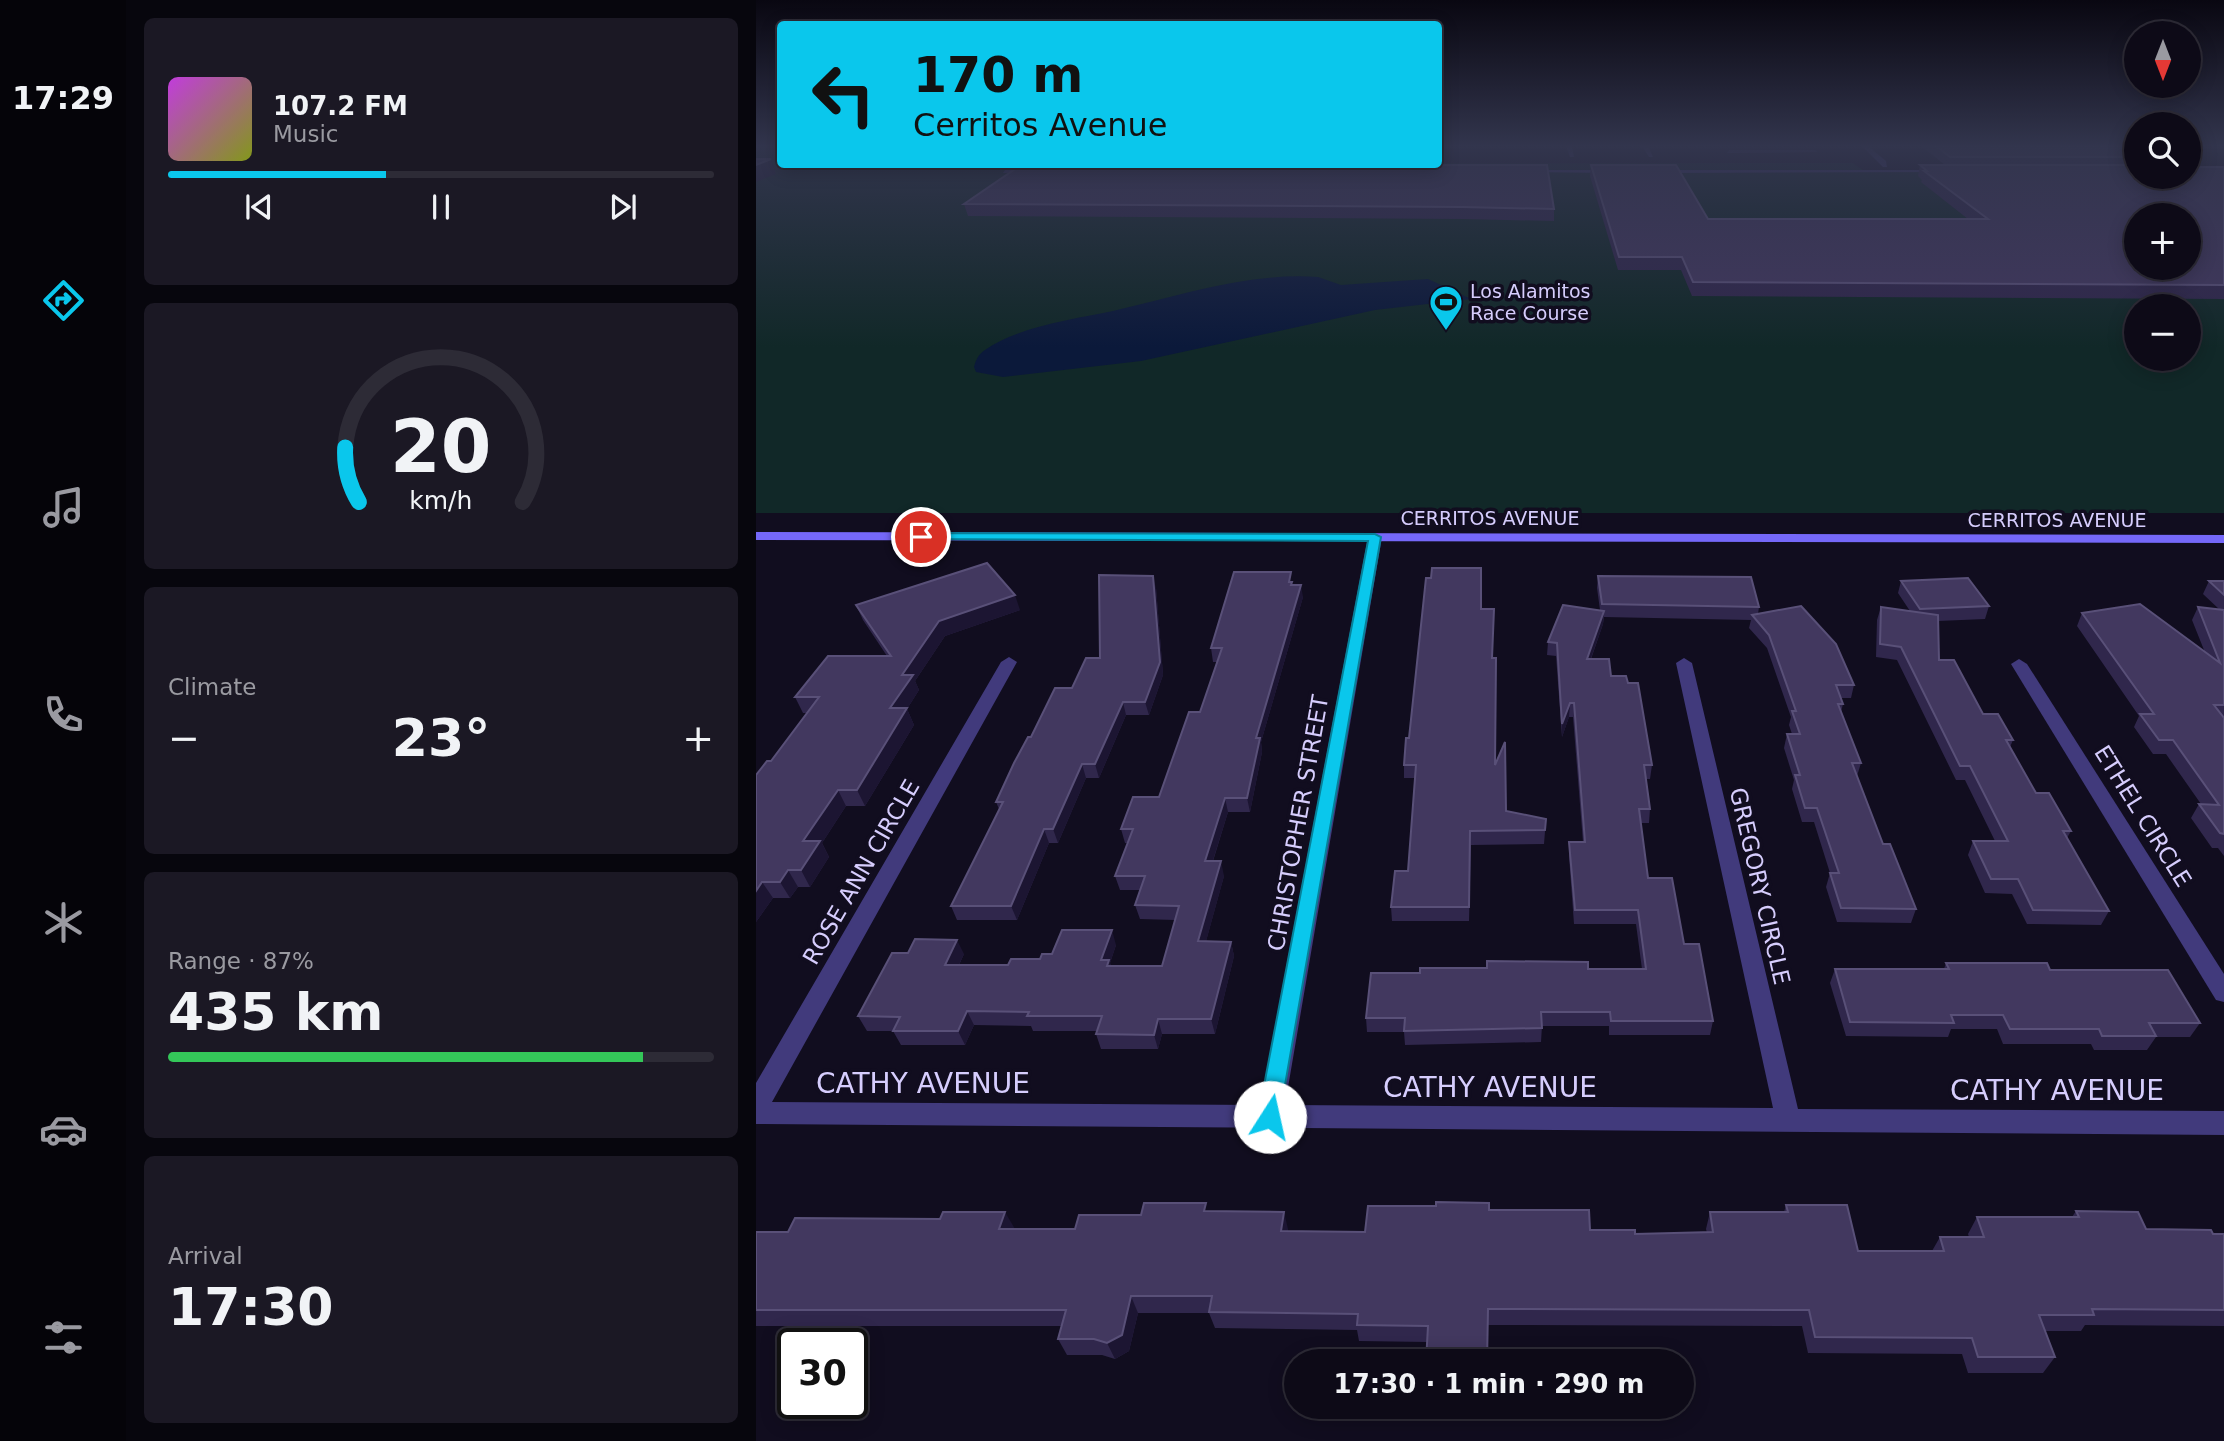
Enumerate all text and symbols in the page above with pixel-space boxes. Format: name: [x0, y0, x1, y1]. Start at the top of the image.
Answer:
north arrow: [2124, 21, 2202, 98]
map controls: [2124, 21, 2201, 371]
text: 170 m: [913, 47, 1083, 104]
icon: left: [798, 49, 889, 140]
text: 17:29: [12, 79, 114, 117]
text: 107.2 FM: [273, 91, 408, 121]
text: Cerritos Avenue: [913, 106, 1168, 144]
button: search: [2124, 112, 2201, 189]
text: Music: [273, 121, 338, 147]
icon: previous: [240, 188, 278, 226]
icon: pause: [422, 188, 460, 226]
icon: next: [604, 188, 642, 226]
button: +: [2124, 203, 2201, 280]
icon: directions: [39, 276, 88, 325]
place label: Los Alamitos Race Course: [1470, 280, 1591, 324]
sports icon: Los Alamitos Race Course: [1427, 283, 1465, 332]
button: −: [2124, 294, 2201, 371]
text: 20: [390, 404, 492, 489]
icon: music: [39, 483, 88, 532]
text: km/h: [409, 486, 473, 515]
pin: [891, 507, 951, 567]
street label: CERRITOS AVENUE: [1401, 507, 1579, 529]
street label: CERRITOS AVENUE: [1968, 509, 2146, 531]
icon: arrive: [902, 518, 940, 556]
text: Climate: [168, 674, 257, 700]
icon: phone: [39, 690, 88, 739]
street label: CHRISTOPHER STREET: [1263, 692, 1334, 953]
text: 23°: [392, 708, 490, 768]
text: −: [168, 716, 200, 760]
text: +: [682, 716, 714, 760]
street label: ETHEL CIRCLE: [2089, 741, 2197, 891]
street label: ROSE ANN CIRCLE: [797, 775, 925, 969]
street label: GREGORY CIRCLE: [1725, 785, 1795, 987]
icon: climate: [39, 898, 88, 947]
text: Range · 87%: [168, 948, 314, 974]
text: 435 km: [168, 982, 383, 1042]
street label: CATHY AVENUE: [816, 1067, 1030, 1100]
street label: CATHY AVENUE: [1383, 1071, 1597, 1104]
street label: CATHY AVENUE: [1950, 1074, 2164, 1107]
position arrow: [1233, 1080, 1307, 1154]
icon: car: [39, 1105, 88, 1154]
text: Arrival: [168, 1243, 243, 1269]
text: 17:30: [168, 1277, 334, 1337]
icon: filters: [39, 1313, 88, 1362]
speed limit sign: 30: [777, 1328, 868, 1419]
text: 17:30 · 1 min · 290 m: [1334, 1369, 1644, 1399]

